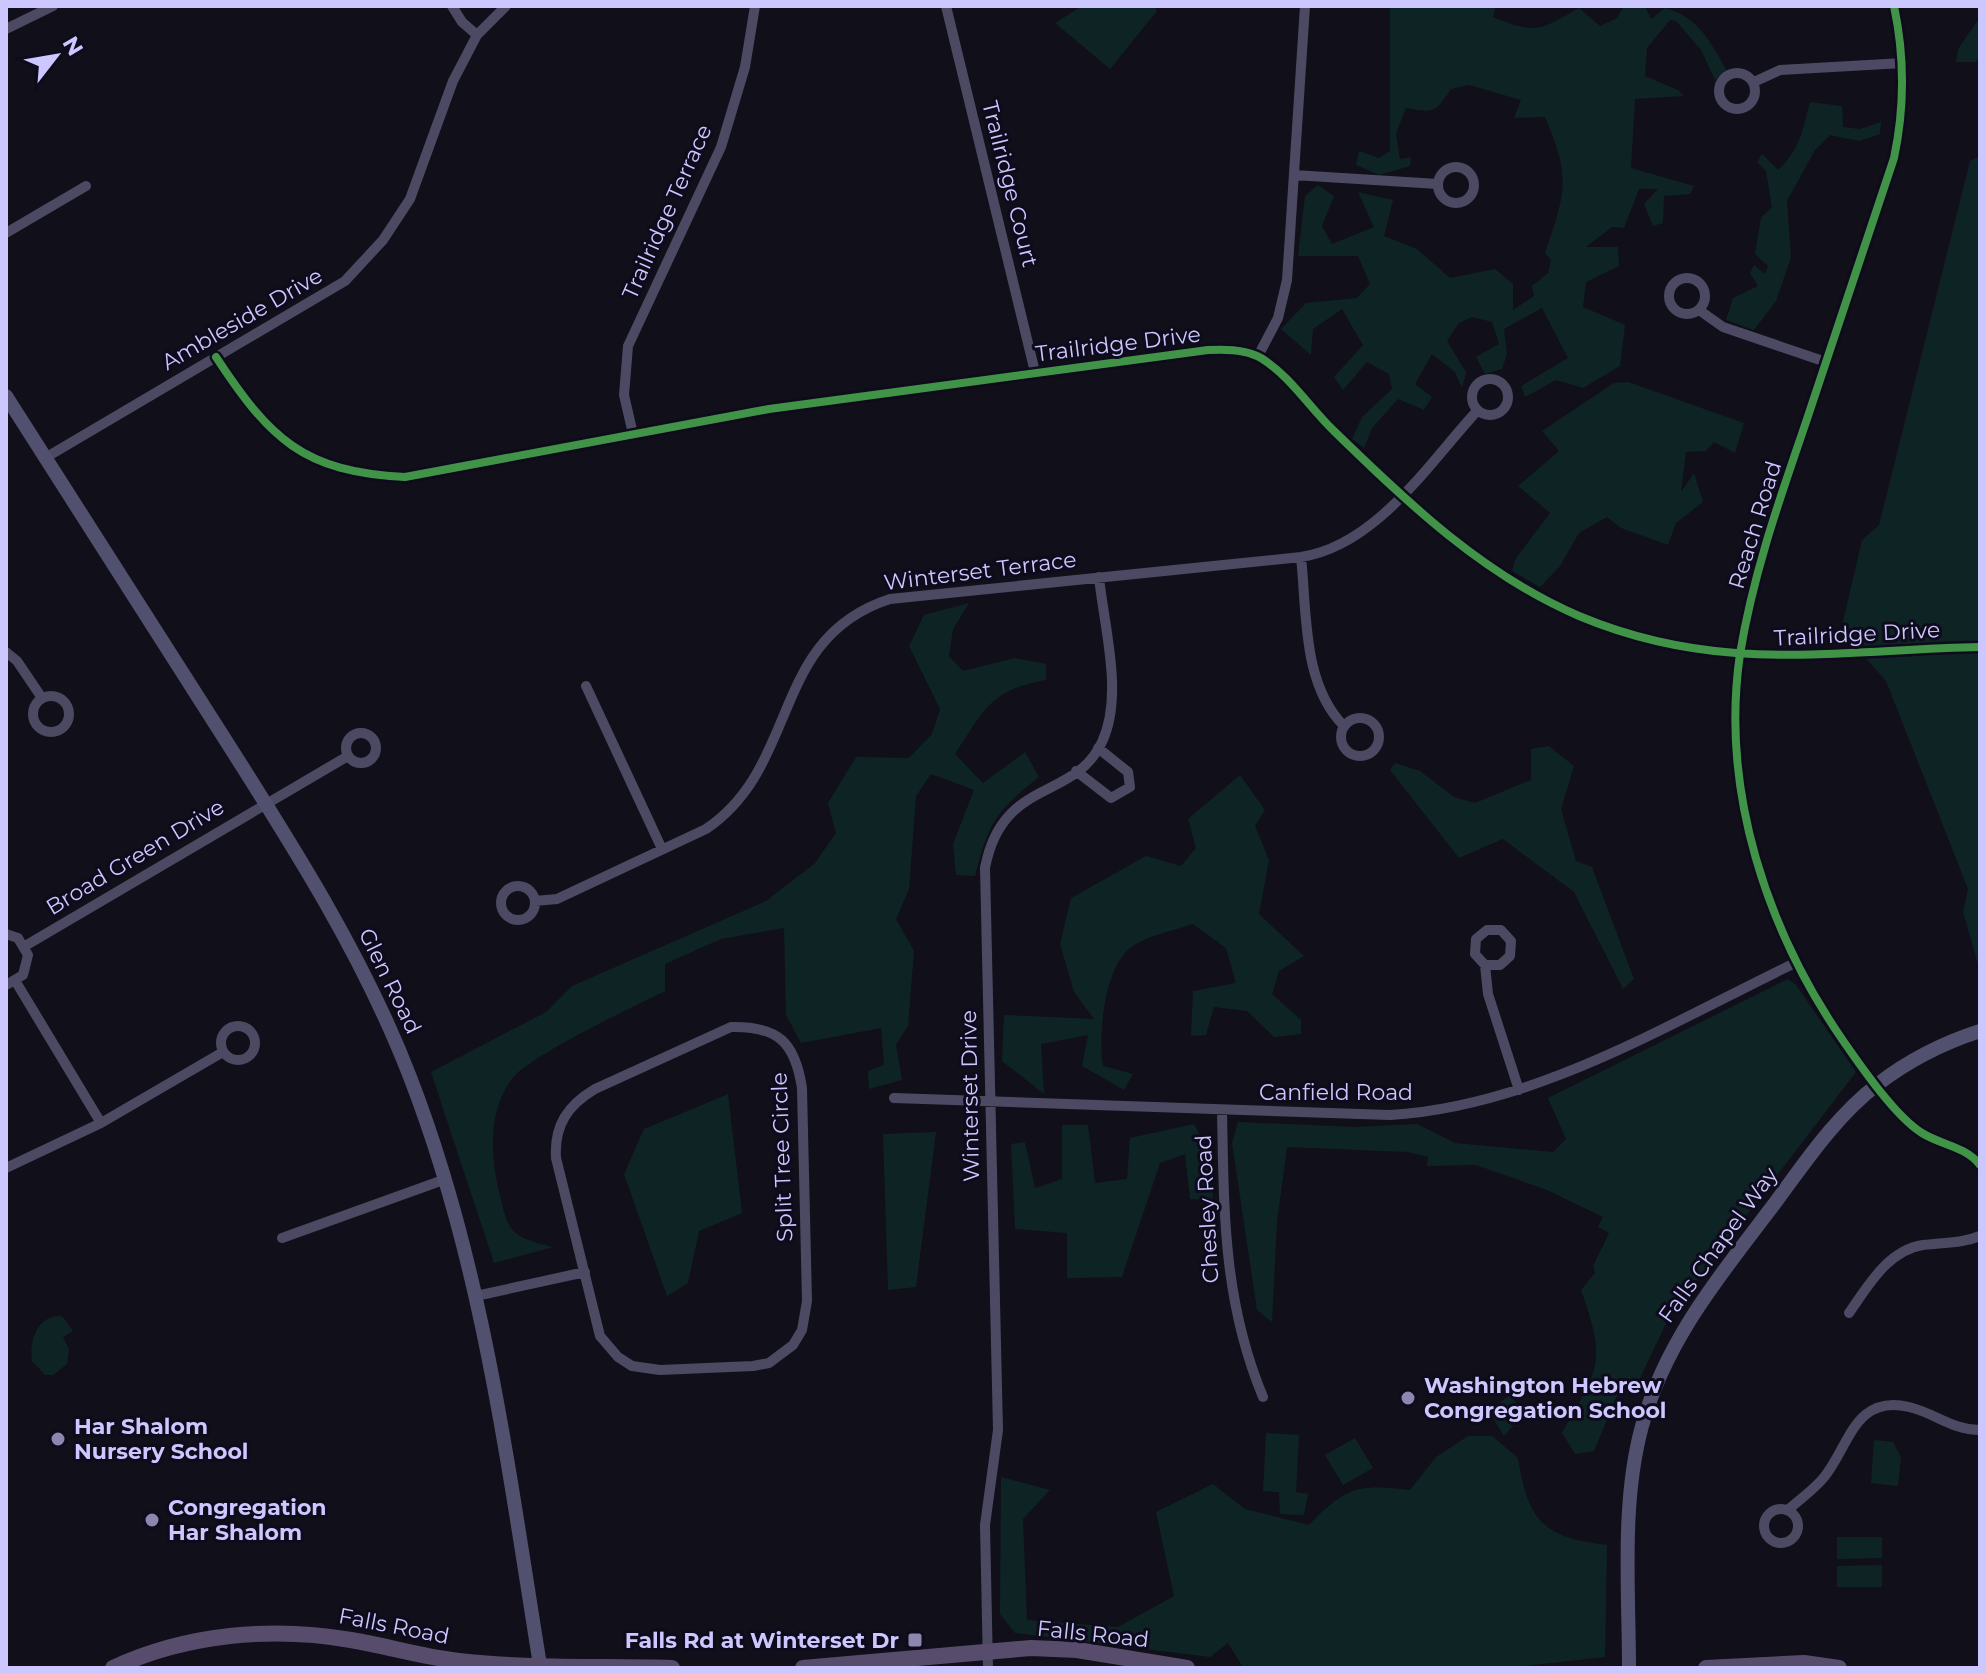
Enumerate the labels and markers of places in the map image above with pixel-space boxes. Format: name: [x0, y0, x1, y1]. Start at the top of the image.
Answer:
place label: Washington Hebrew Congregation School: [1424, 1372, 1667, 1424]
marker: Washington Hebrew Congregation School: [1399, 1389, 1417, 1407]
place label: Har Shalom Nursery School: [74, 1413, 249, 1465]
marker: Har Shalom Nursery School: [49, 1430, 67, 1448]
place label: Congregation Har Shalom: [168, 1494, 327, 1546]
marker: Congregation Har Shalom: [143, 1511, 161, 1529]
place label: Falls Rd at Winterset Dr: [625, 1627, 899, 1654]
marker: Falls Rd at Winterset Dr: [906, 1631, 924, 1649]

